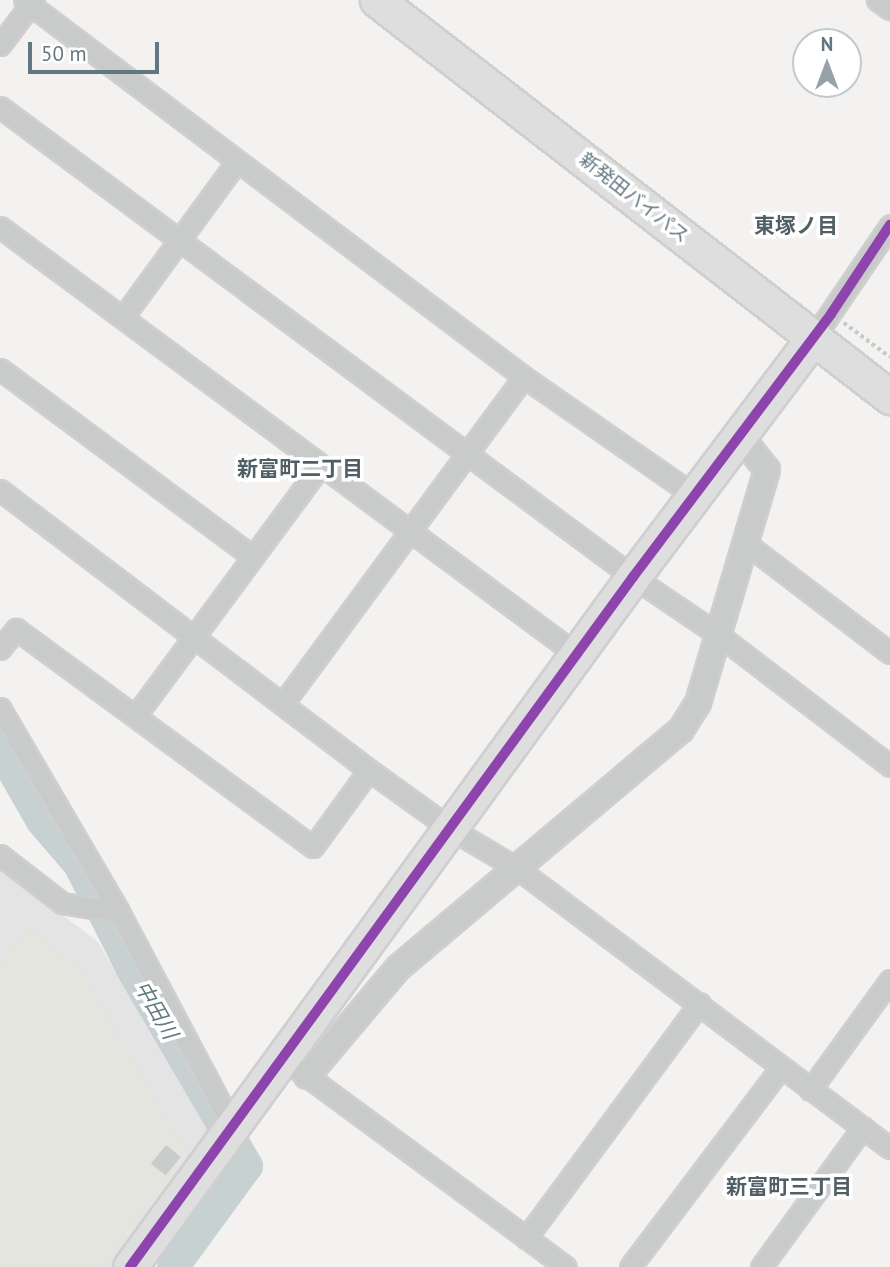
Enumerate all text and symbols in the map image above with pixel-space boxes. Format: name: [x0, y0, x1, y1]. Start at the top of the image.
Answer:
scale bar: [32, 28, 163, 72]
north arrow: [792, 28, 862, 98]
text: N: [821, 32, 833, 56]
text: 50 m: [41, 40, 87, 67]
street label: 新発田バイパス: [575, 148, 693, 248]
district label: 東塚ノ目: [754, 213, 838, 239]
district label: 新富町二丁目: [237, 456, 363, 482]
water label: 中田川: [129, 976, 183, 1044]
district label: 新富町三丁目: [726, 1174, 852, 1200]

